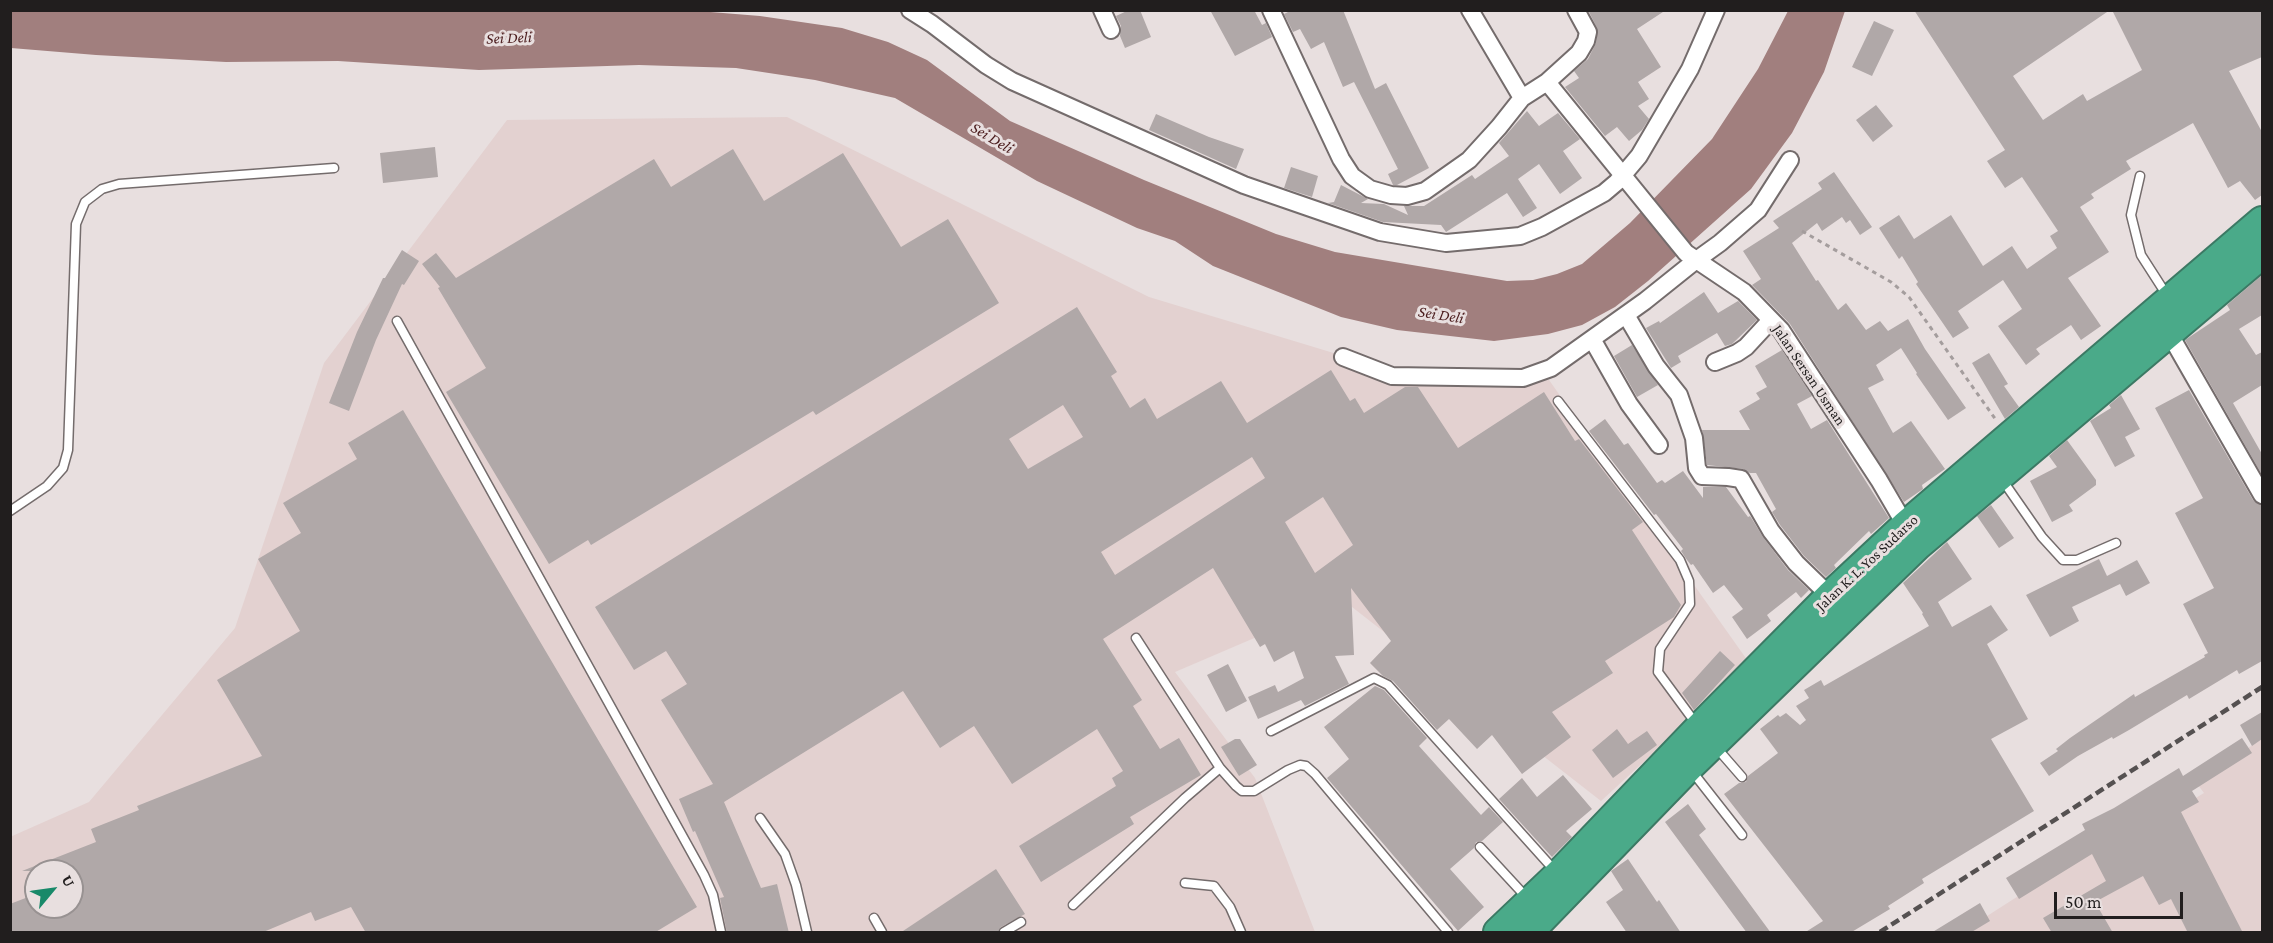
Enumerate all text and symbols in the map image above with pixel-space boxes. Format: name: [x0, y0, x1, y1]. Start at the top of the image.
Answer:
water label: Sei Deli: [486, 28, 532, 48]
water label: Sei Deli: [967, 118, 1017, 158]
water label: Sei Deli: [1417, 302, 1465, 328]
street label: Jalan Sersan Usman: [1769, 321, 1849, 429]
street label: Jalan K. L. Yos Sudarso: [1812, 511, 1922, 615]
north arrow: [24, 859, 84, 919]
text: U: [58, 872, 79, 890]
scale bar: [2057, 880, 2186, 918]
text: 50 m: [2065, 892, 2102, 912]

